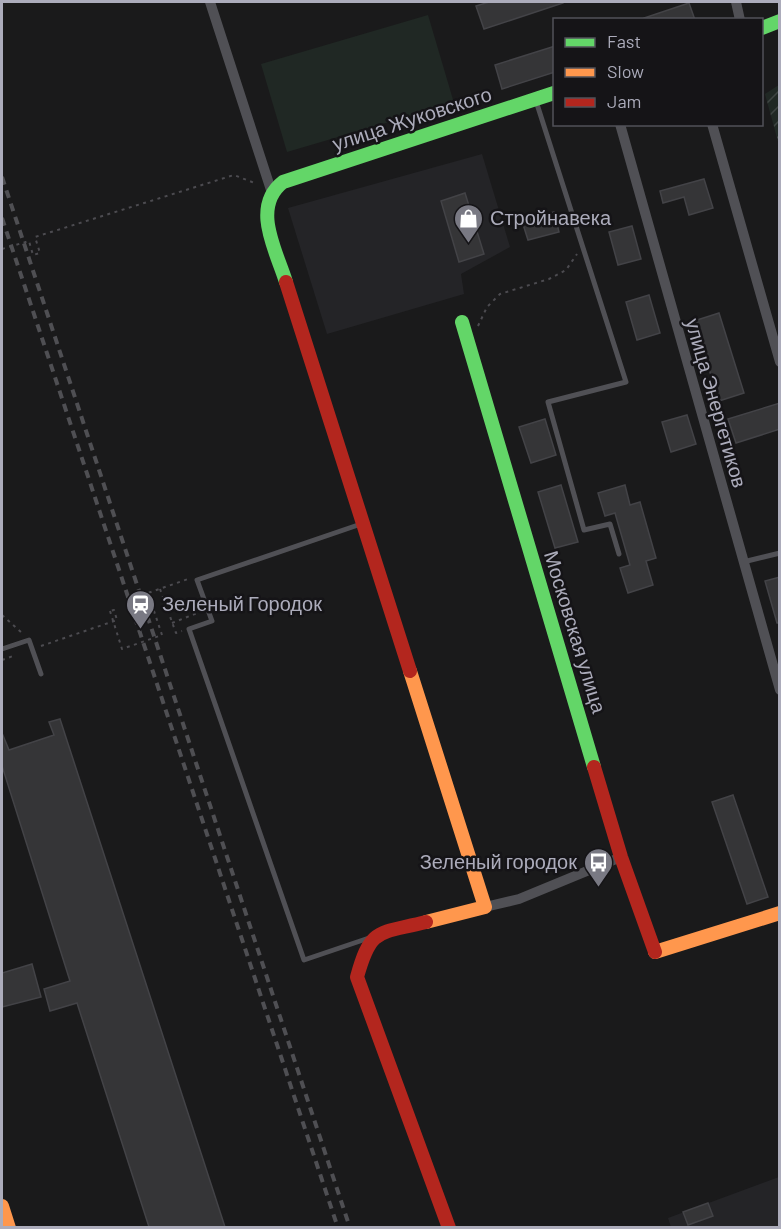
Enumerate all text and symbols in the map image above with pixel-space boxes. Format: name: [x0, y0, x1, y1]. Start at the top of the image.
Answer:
legend: [553, 18, 763, 126]
text: Fast: [607, 30, 641, 52]
text: Slow: [607, 60, 644, 82]
street label: улица Жуковского: [329, 81, 494, 155]
text: Jam: [607, 90, 641, 112]
shop icon: Стройнавека: [453, 202, 485, 244]
place label: Стройнавека: [490, 205, 612, 229]
street label: улица Энергетиков: [681, 315, 753, 490]
street label: Московская улица: [540, 548, 612, 717]
station icon: Зеленый Городок: [125, 588, 157, 630]
place label: Зеленый Городок: [162, 591, 322, 615]
bus stop icon: Зеленый городок: [582, 846, 614, 888]
place label: Зеленый городок: [420, 849, 577, 873]

